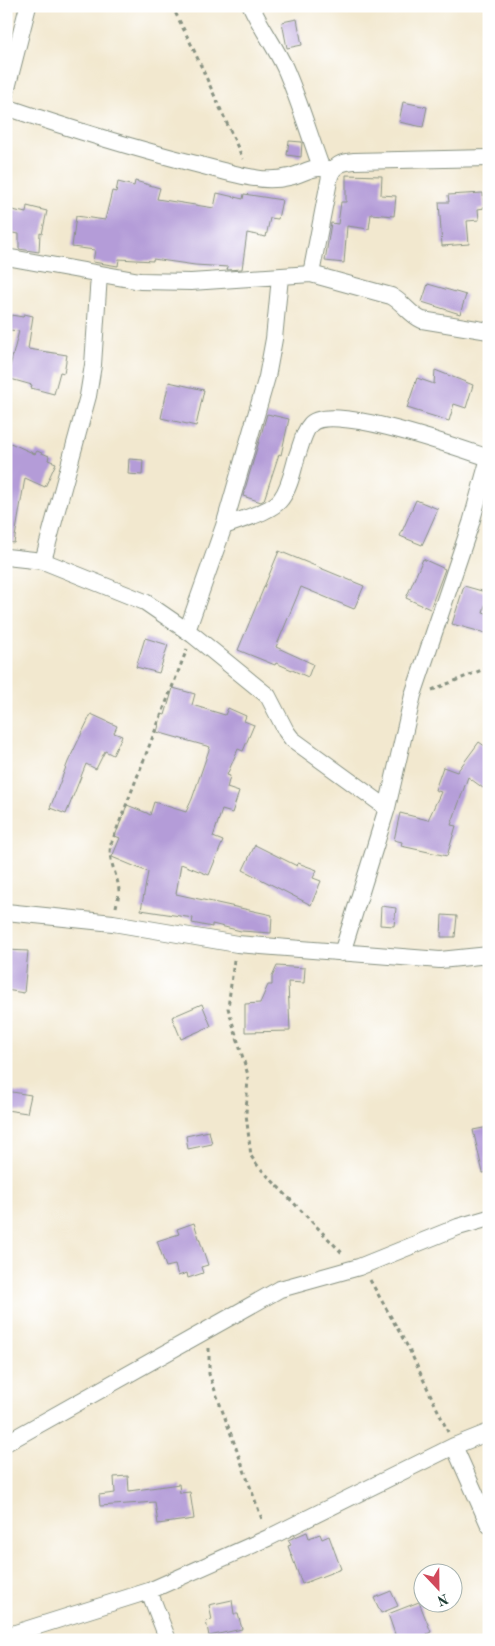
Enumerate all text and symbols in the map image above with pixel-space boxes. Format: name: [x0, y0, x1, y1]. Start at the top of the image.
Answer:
north arrow: [412, 1564, 462, 1614]
text: N: [435, 1591, 450, 1608]

